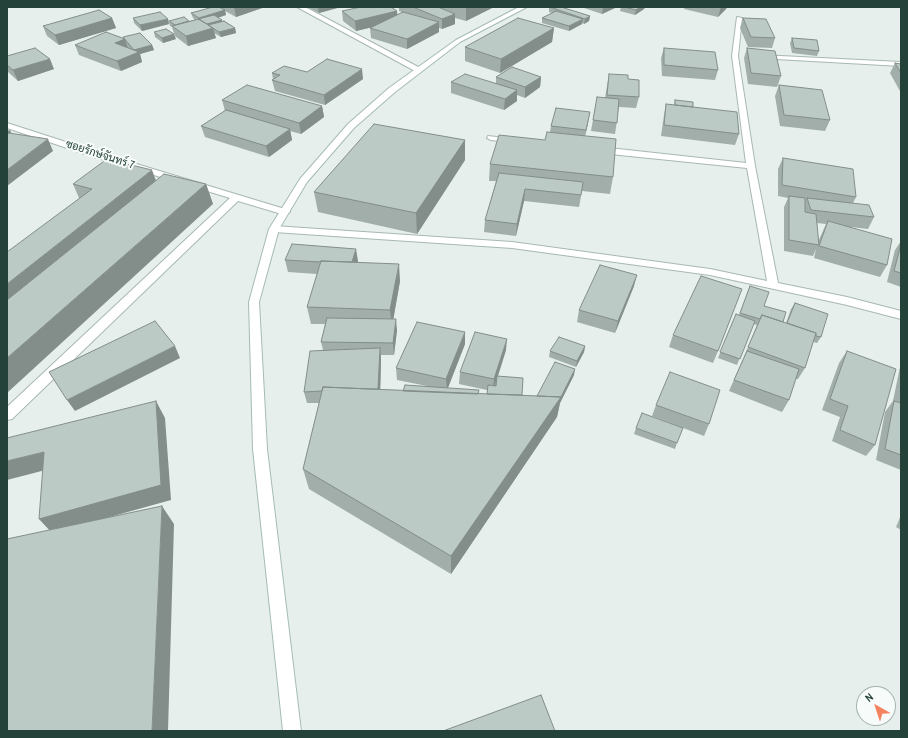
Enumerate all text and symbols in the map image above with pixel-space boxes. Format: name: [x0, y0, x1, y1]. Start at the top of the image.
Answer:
street label: ซอยรักษ์จันทร์ 7: [64, 138, 136, 172]
north arrow: [856, 686, 896, 726]
text: N: [862, 690, 876, 705]

